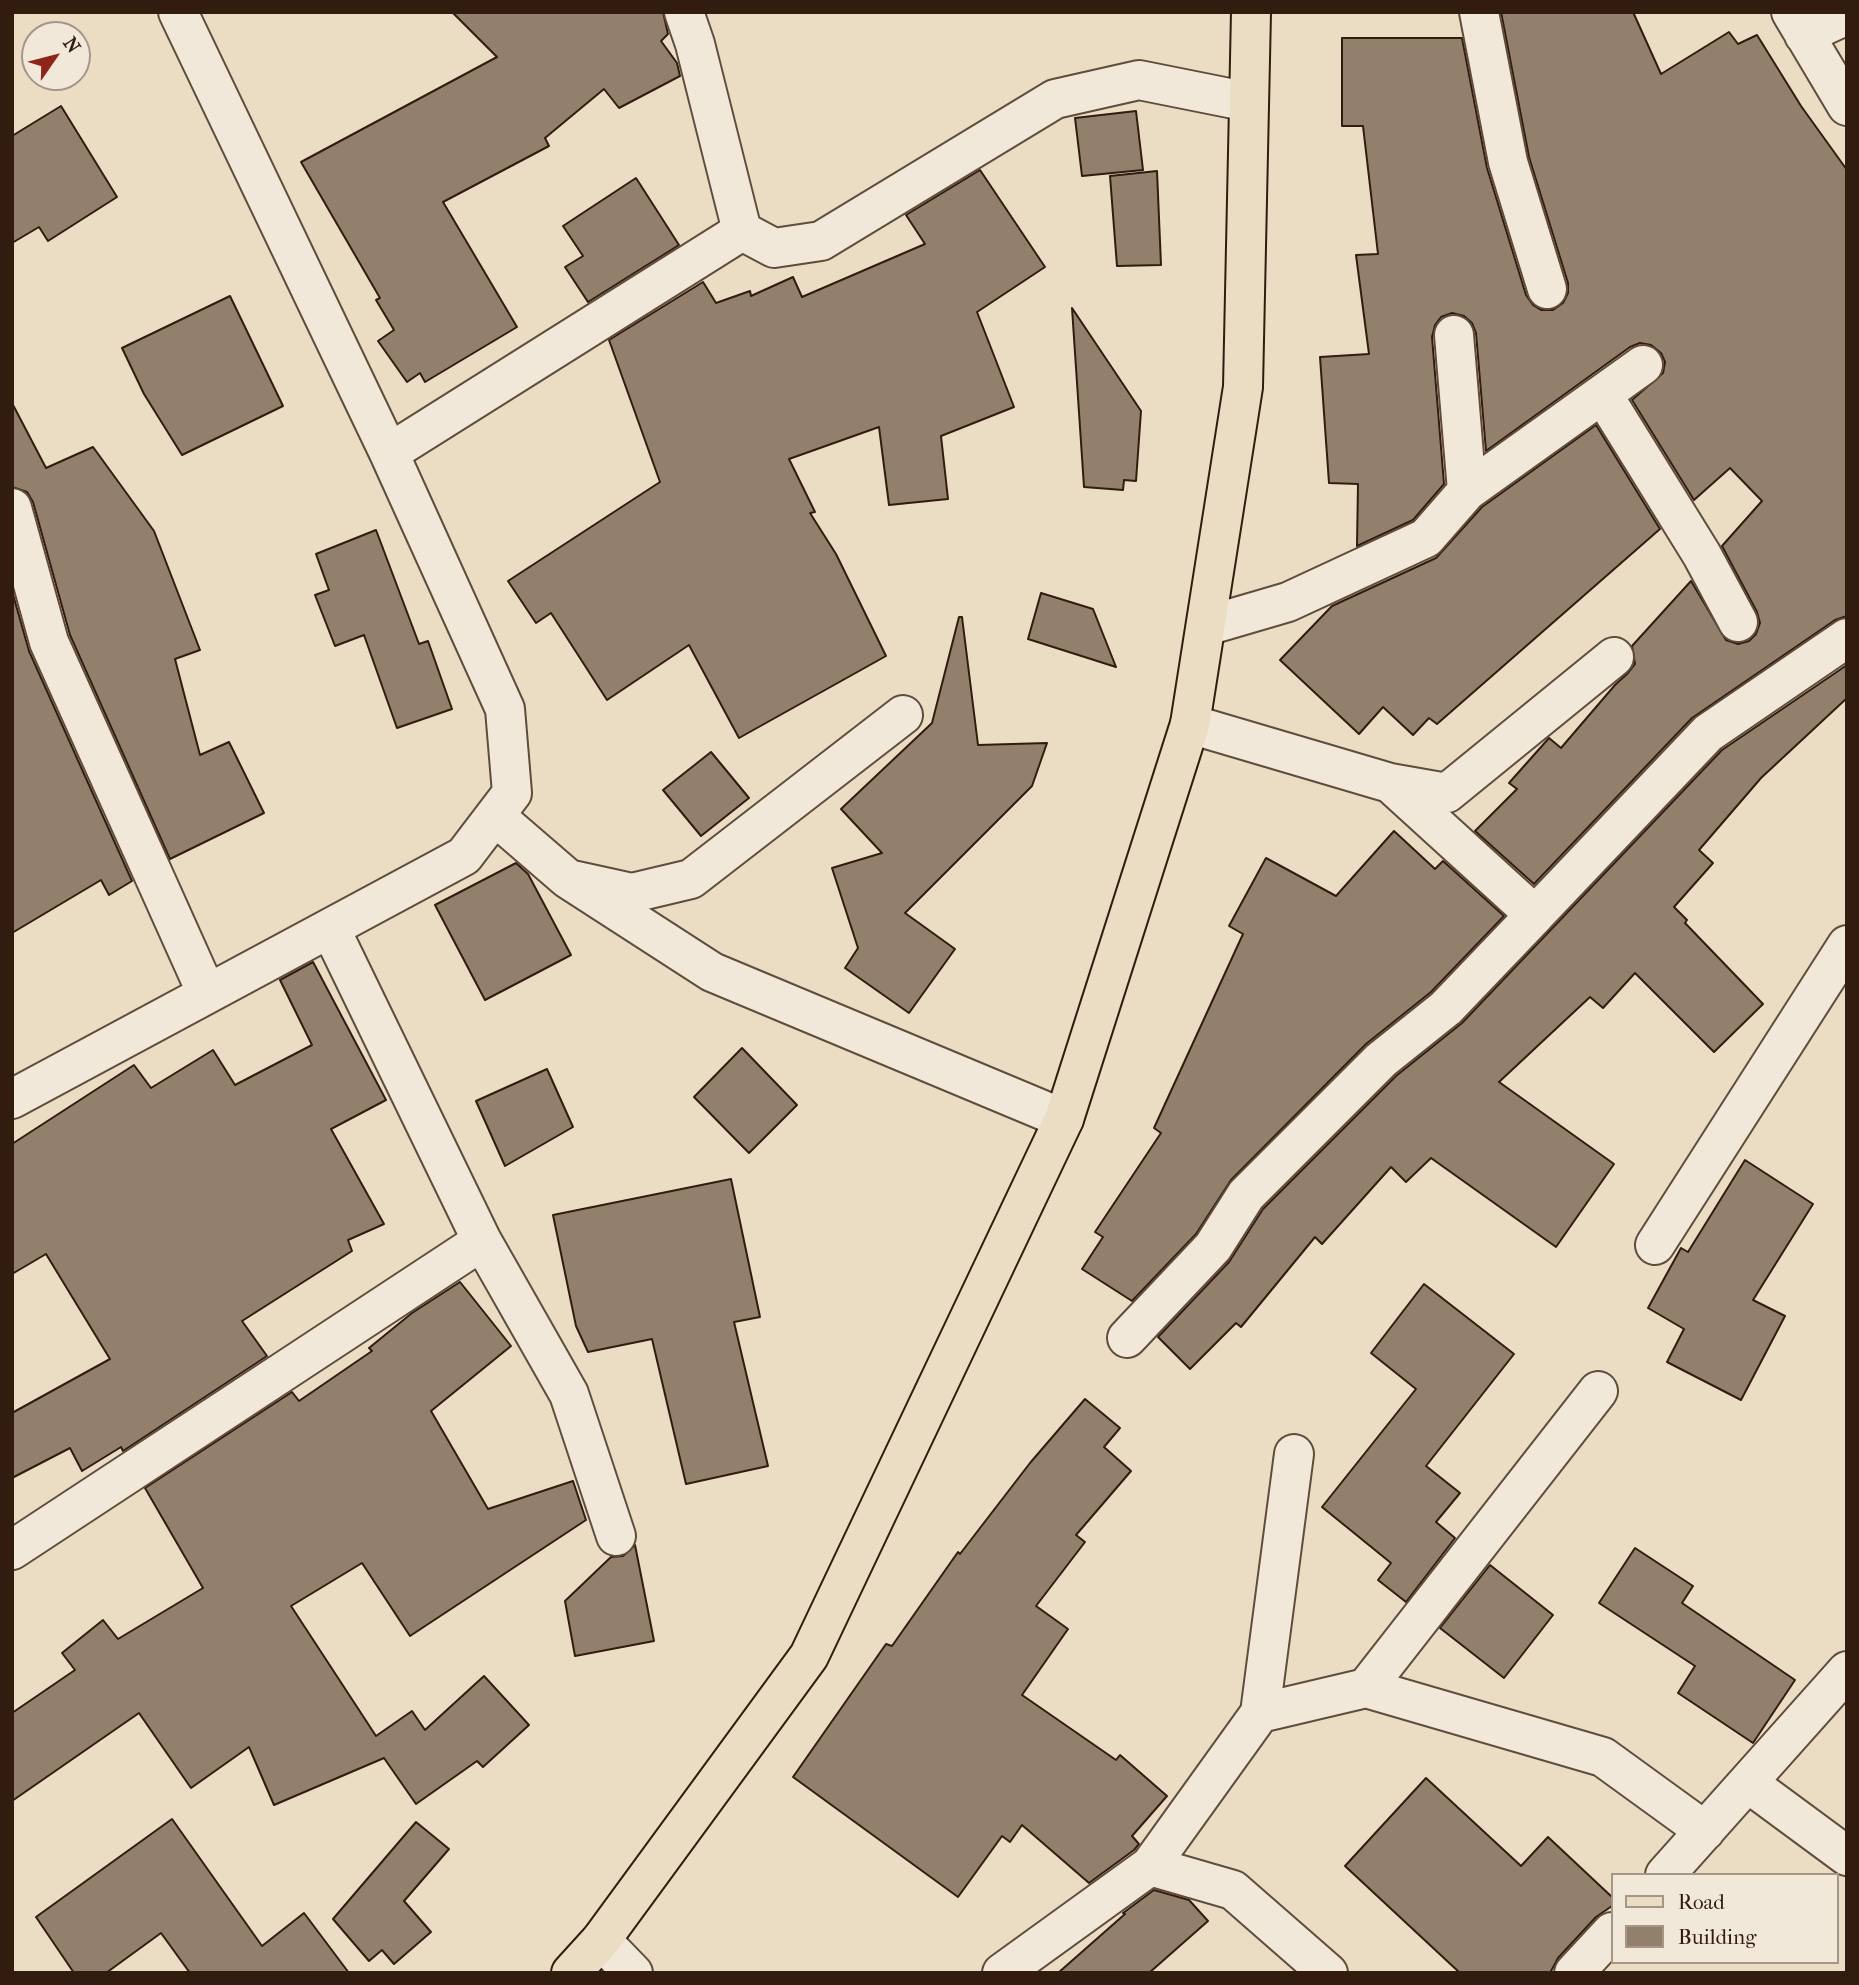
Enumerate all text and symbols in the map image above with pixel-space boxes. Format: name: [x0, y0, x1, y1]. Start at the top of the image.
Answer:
north arrow: [21, 21, 91, 91]
text: N: [58, 33, 85, 57]
legend: [1610, 1873, 1838, 1964]
text: Road: [1678, 1890, 1725, 1914]
text: Building: [1678, 1925, 1756, 1949]

